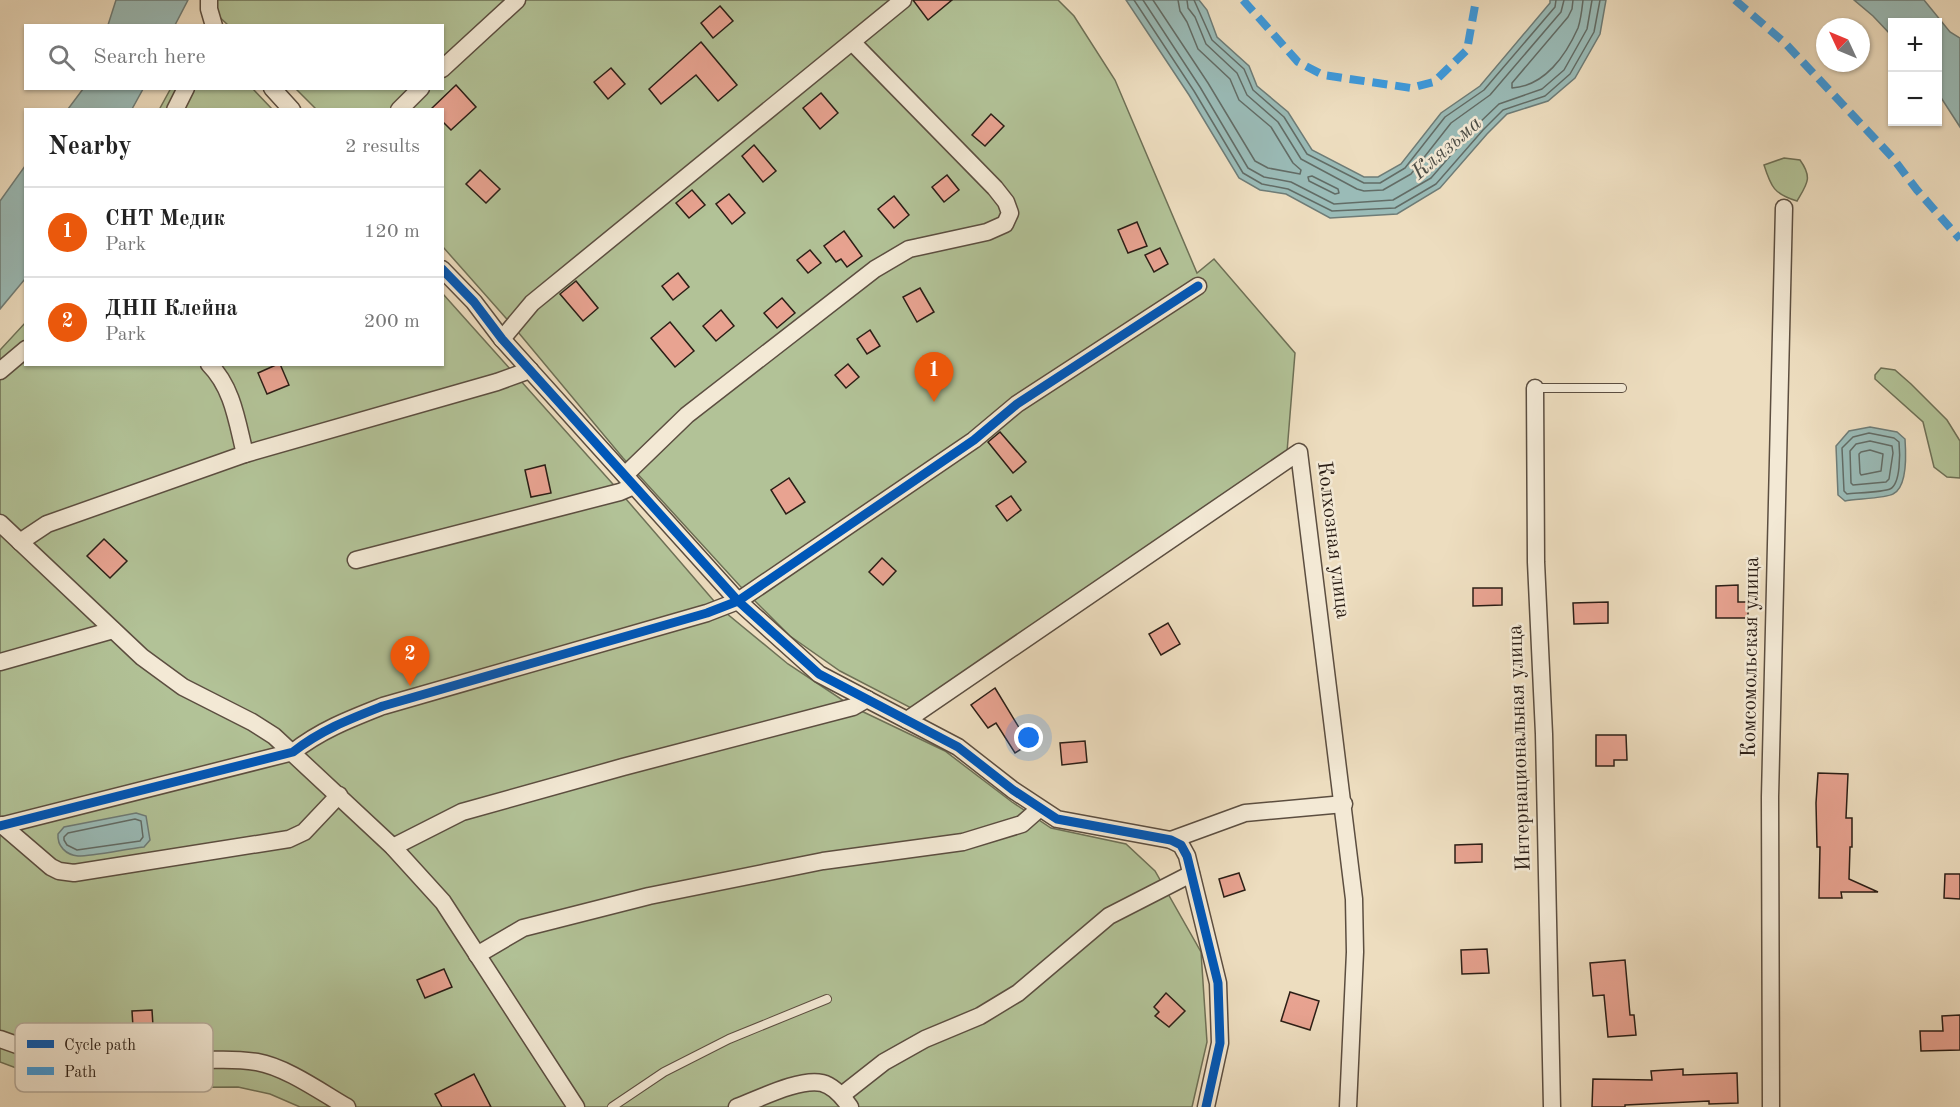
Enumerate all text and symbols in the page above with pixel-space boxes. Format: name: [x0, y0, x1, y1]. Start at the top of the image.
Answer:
north arrow: [1816, 18, 1870, 72]
map controls: [1888, 18, 1942, 126]
button: +: [1888, 18, 1942, 72]
search box: [24, 24, 444, 90]
icon: search: [45, 41, 78, 74]
text: Search here: [93, 46, 206, 68]
button: −: [1888, 72, 1942, 126]
water label: Клязьма: [1407, 112, 1486, 185]
text: Nearby: [48, 134, 132, 160]
text: 2 results: [345, 137, 420, 157]
text: СНТ Медик: [105, 208, 225, 230]
text: 1: [62, 222, 73, 242]
text: 120 m: [364, 222, 420, 242]
text: Park: [105, 235, 146, 255]
text: ДНП Клейна: [105, 298, 238, 320]
text: 2: [62, 312, 73, 332]
text: 200 m: [364, 312, 420, 332]
text: Park: [105, 325, 146, 345]
pin: 1: [914, 352, 954, 402]
street label: Колхозная улица: [1313, 460, 1353, 620]
street label: Комсомольская улица: [1739, 556, 1763, 758]
street label: Интернациональная улица: [1505, 624, 1535, 872]
pin: 2: [390, 636, 430, 686]
your location: [1014, 723, 1043, 752]
legend: [15, 1023, 213, 1092]
text: Cycle path: [64, 1038, 136, 1054]
text: Path: [64, 1065, 97, 1081]

